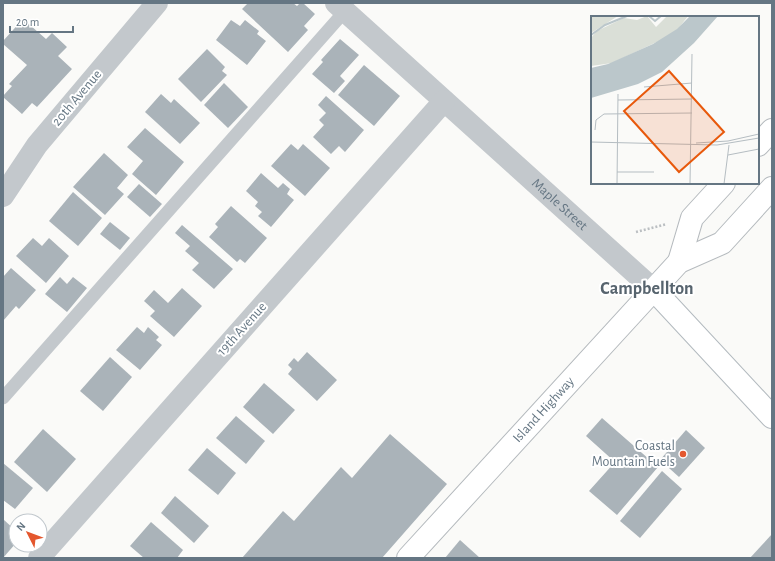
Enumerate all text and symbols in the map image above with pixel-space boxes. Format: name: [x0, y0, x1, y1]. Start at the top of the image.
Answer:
scale bar: [10, 8, 73, 34]
text: 20 m: [16, 16, 39, 28]
inset map: [591, 16, 759, 184]
street label: 20th Avenue: [50, 67, 104, 129]
street label: Maple Street: [529, 176, 590, 234]
district label: Campbellton: [600, 280, 694, 298]
street label: 19th Avenue: [215, 300, 269, 358]
street label: Island Highway: [510, 374, 577, 445]
place label: Coastal Mountain Fuels: [592, 439, 675, 469]
marker: Coastal Mountain Fuels: [678, 449, 688, 459]
north arrow: [8, 513, 48, 553]
text: N: [14, 520, 28, 533]

